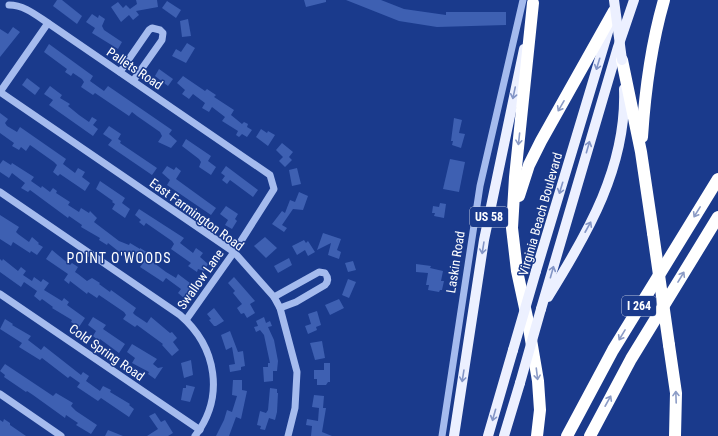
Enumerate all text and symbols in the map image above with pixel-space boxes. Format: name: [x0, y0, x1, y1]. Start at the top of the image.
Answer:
street label: Pallets Road: [104, 44, 166, 93]
one-way arrow: [594, 57, 601, 70]
one-way arrow: [510, 86, 518, 99]
one-way arrow: [556, 100, 564, 112]
one-way arrow: [516, 132, 523, 145]
one-way arrow: [585, 141, 592, 154]
street label: Virginia Beach Boulevard: [516, 151, 565, 278]
street label: East Farmington Road: [147, 175, 247, 254]
one-way arrow: [557, 182, 564, 195]
one-way arrow: [693, 206, 701, 218]
road number: US 58: [470, 207, 508, 227]
one-way arrow: [585, 221, 593, 233]
street label: Laskin Road: [443, 230, 468, 294]
one-way arrow: [479, 241, 487, 254]
street label: Swallow Lane: [174, 246, 227, 312]
district label: POINT O'WOODS: [67, 250, 171, 266]
one-way arrow: [549, 265, 556, 278]
one-way arrow: [677, 271, 685, 283]
road number: I 264: [622, 296, 656, 316]
street label: Cold Spring Road: [66, 321, 147, 384]
one-way arrow: [617, 329, 625, 341]
one-way arrow: [533, 367, 541, 380]
one-way arrow: [459, 369, 467, 382]
one-way arrow: [672, 391, 680, 404]
one-way arrow: [604, 396, 612, 408]
one-way arrow: [490, 408, 497, 421]

